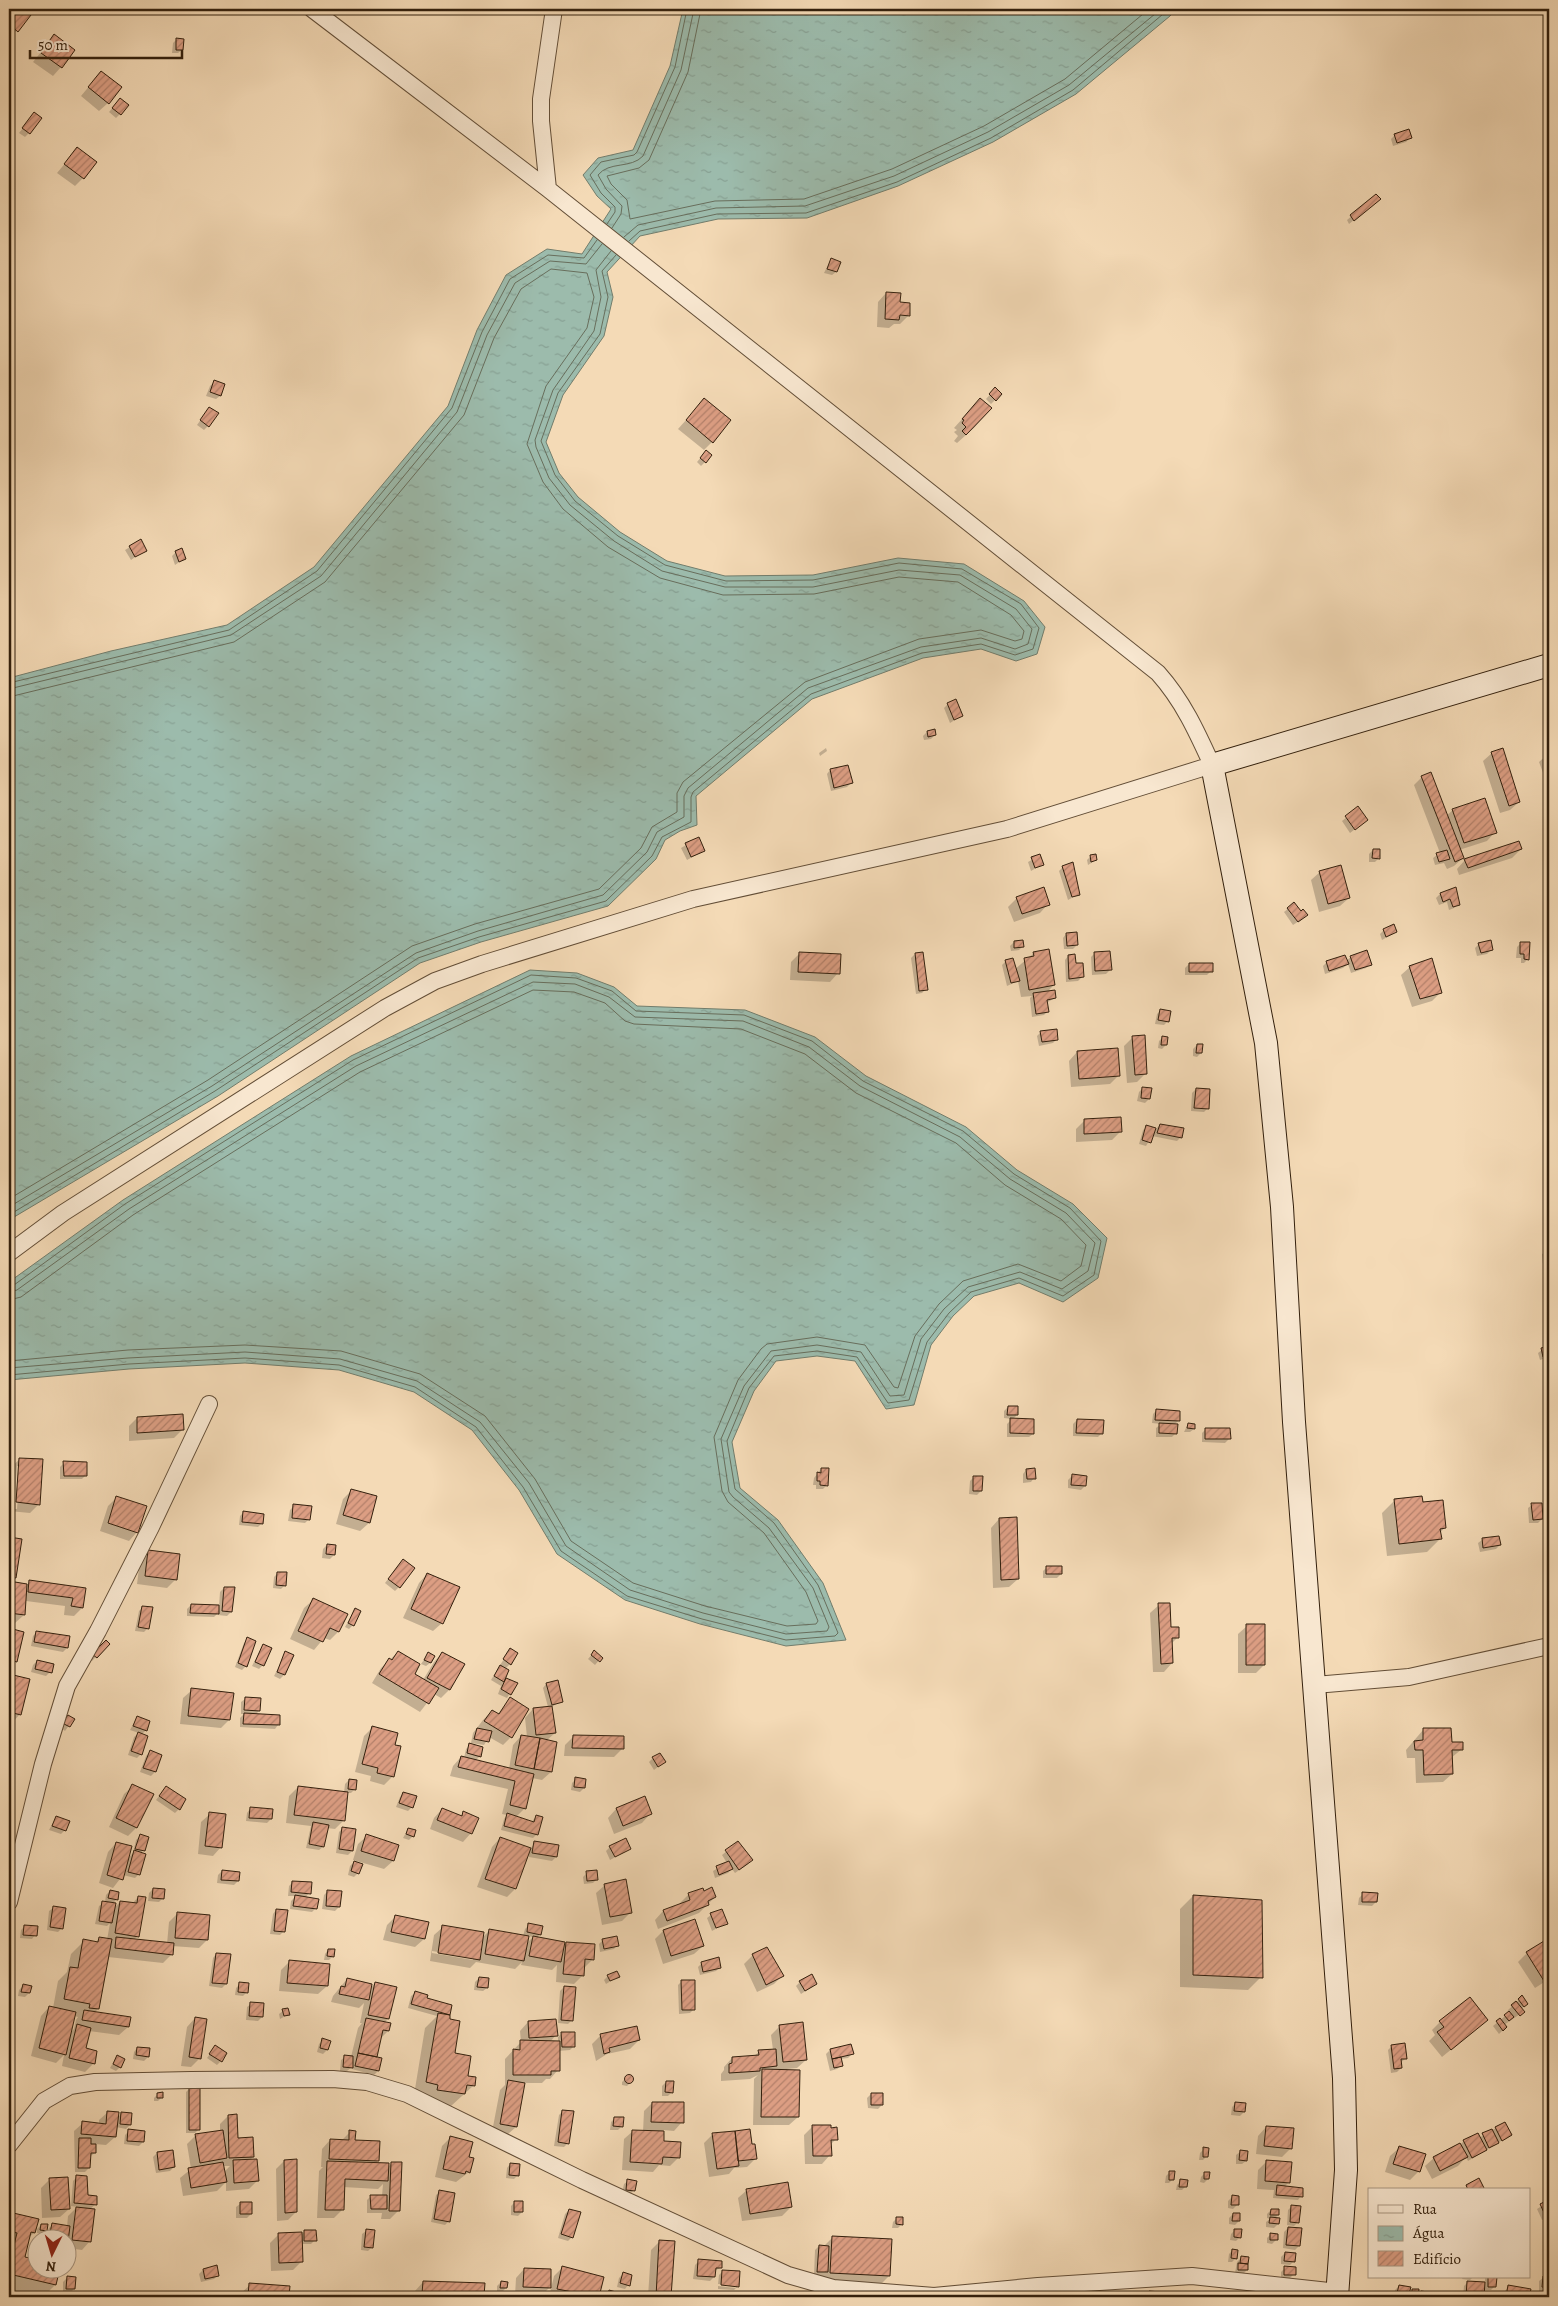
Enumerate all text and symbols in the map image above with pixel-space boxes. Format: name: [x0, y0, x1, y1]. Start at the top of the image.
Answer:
scale bar: [30, 28, 182, 60]
text: 50 m: [38, 35, 68, 55]
legend: [1368, 2188, 1530, 2278]
text: Rua: [1413, 2199, 1437, 2219]
text: Água: [1412, 2223, 1444, 2243]
north arrow: [28, 2228, 78, 2278]
text: Edifício: [1413, 2249, 1461, 2269]
text: N: [45, 2257, 57, 2276]

